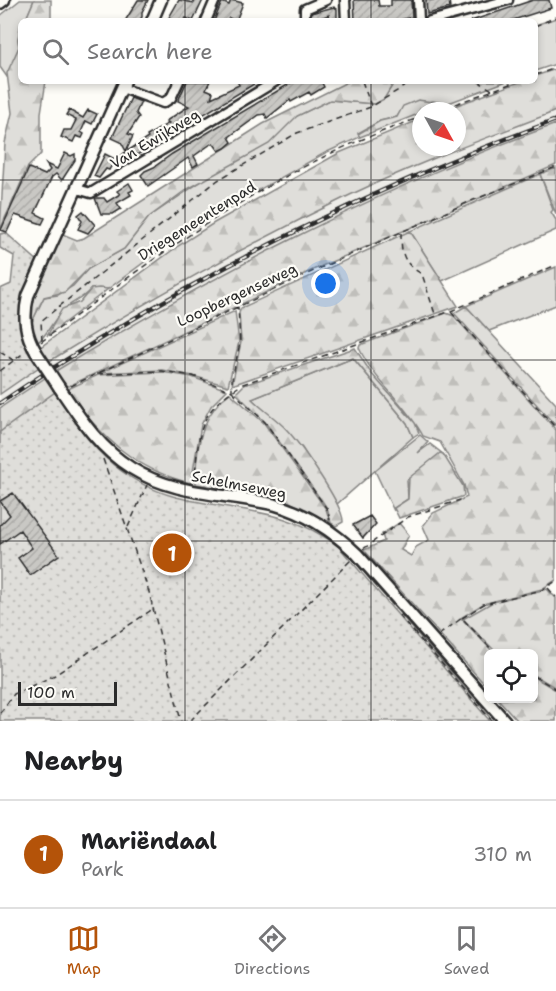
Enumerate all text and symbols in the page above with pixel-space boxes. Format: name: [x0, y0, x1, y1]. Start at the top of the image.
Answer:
search box: [18, 18, 538, 84]
icon: search: [39, 35, 72, 68]
text: Search here: [87, 37, 213, 66]
north arrow: [412, 102, 466, 156]
street label: Van Ewijkweg: [107, 104, 203, 174]
street label: Driegemeentenpad: [134, 176, 260, 265]
street label: Loopbergenseweg: [174, 258, 300, 332]
your location: [311, 269, 340, 298]
street label: Schelmseweg: [190, 466, 288, 504]
pin: 1: [152, 530, 192, 576]
map controls: [484, 649, 538, 703]
button: locate: [484, 649, 538, 703]
scale bar: [18, 679, 117, 706]
text: 100 m: [27, 682, 75, 703]
text: Nearby: [24, 743, 123, 778]
text: Mariëndaal: [81, 827, 217, 856]
text: 1: [39, 841, 48, 867]
text: 310 m: [473, 841, 532, 867]
text: Park: [81, 856, 124, 882]
tab: Map: [67, 922, 101, 979]
tab: Directions: [234, 922, 311, 979]
tab: Saved: [444, 922, 489, 979]

